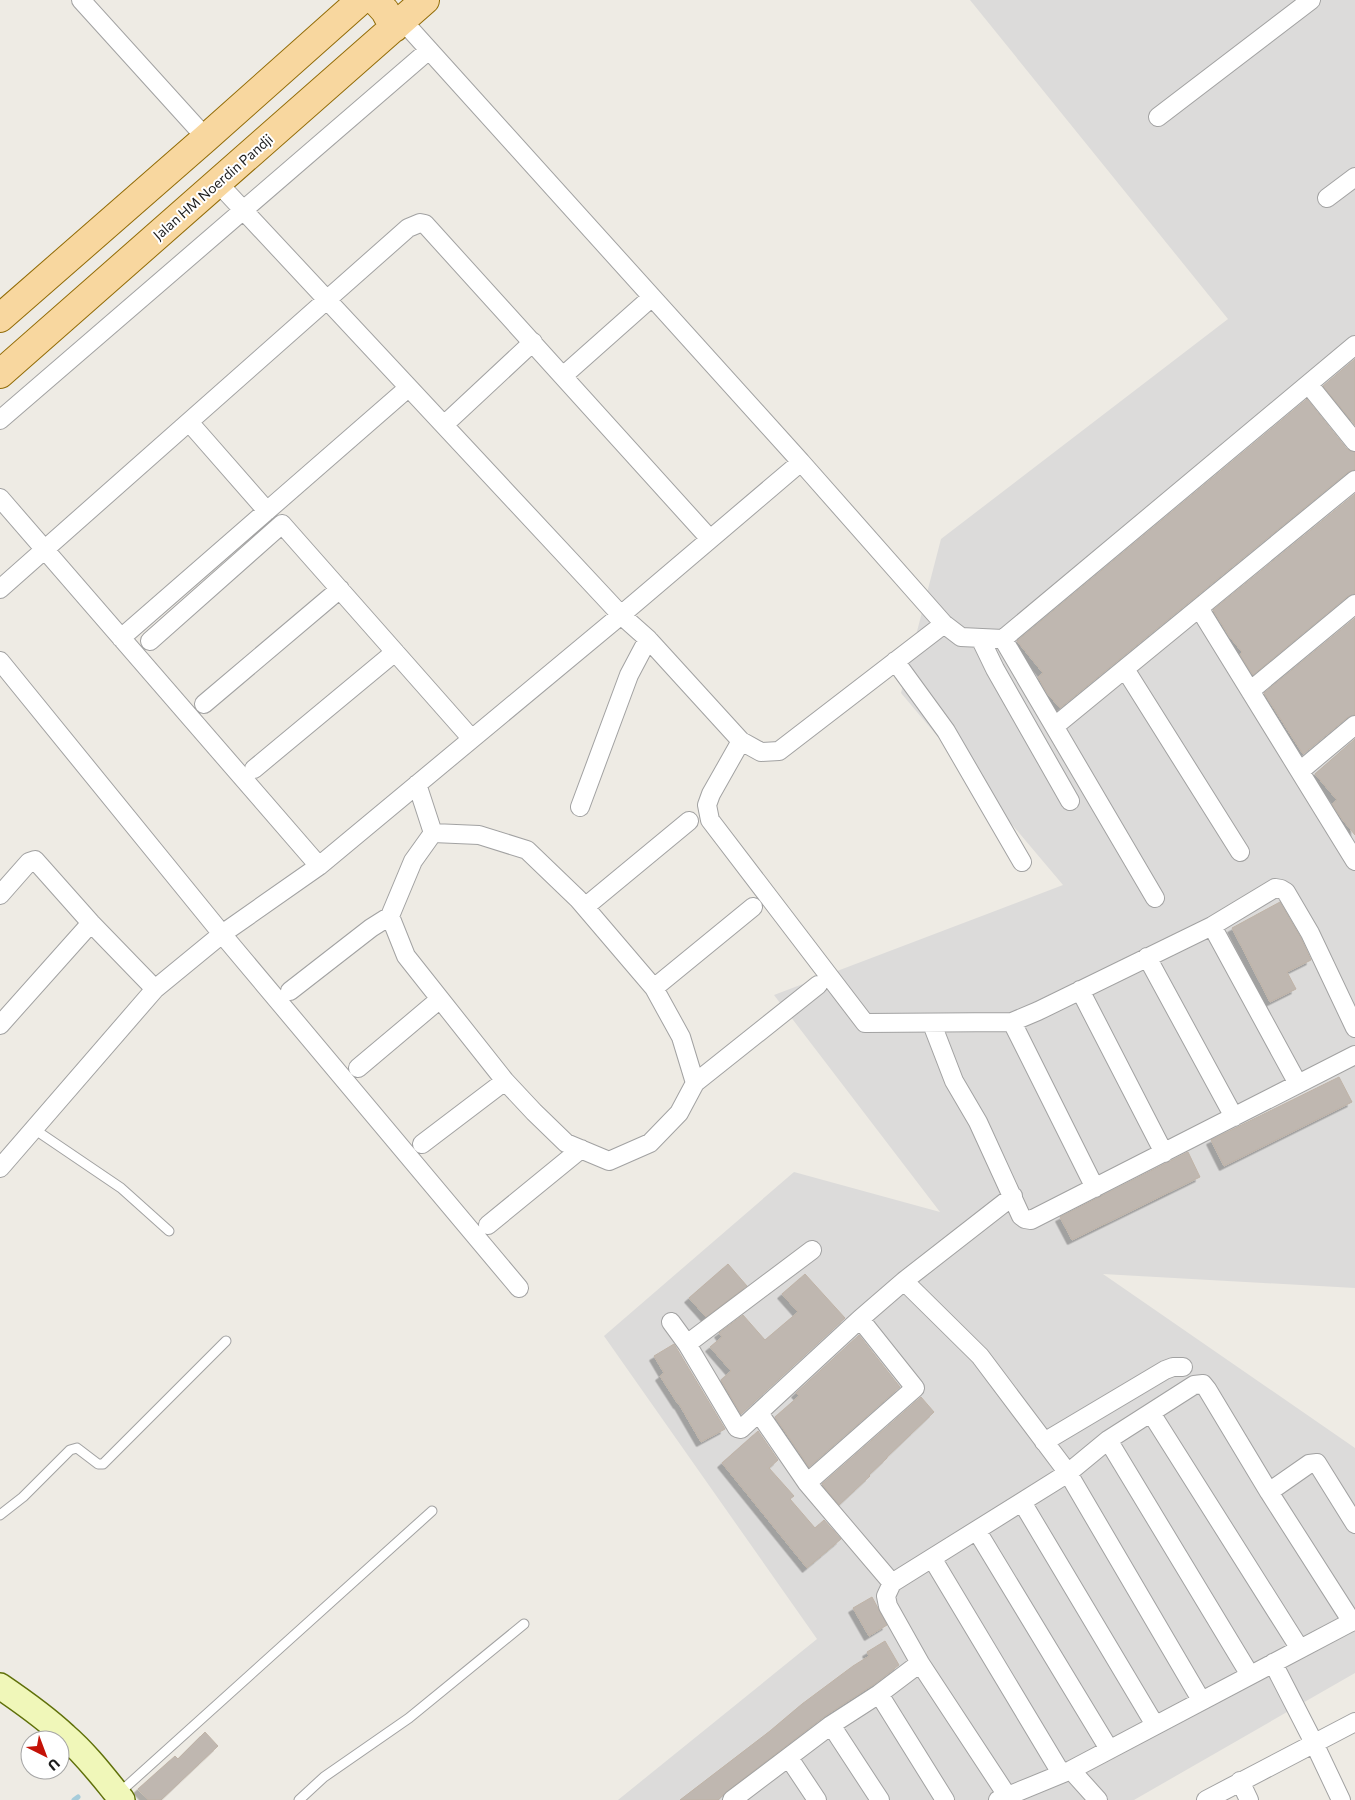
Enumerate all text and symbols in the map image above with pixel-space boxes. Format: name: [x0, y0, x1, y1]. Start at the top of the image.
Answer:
street label: Jalan HM Noerdin Pandji: [149, 130, 276, 243]
north arrow: [20, 1730, 70, 1780]
text: U: [45, 1755, 64, 1775]

